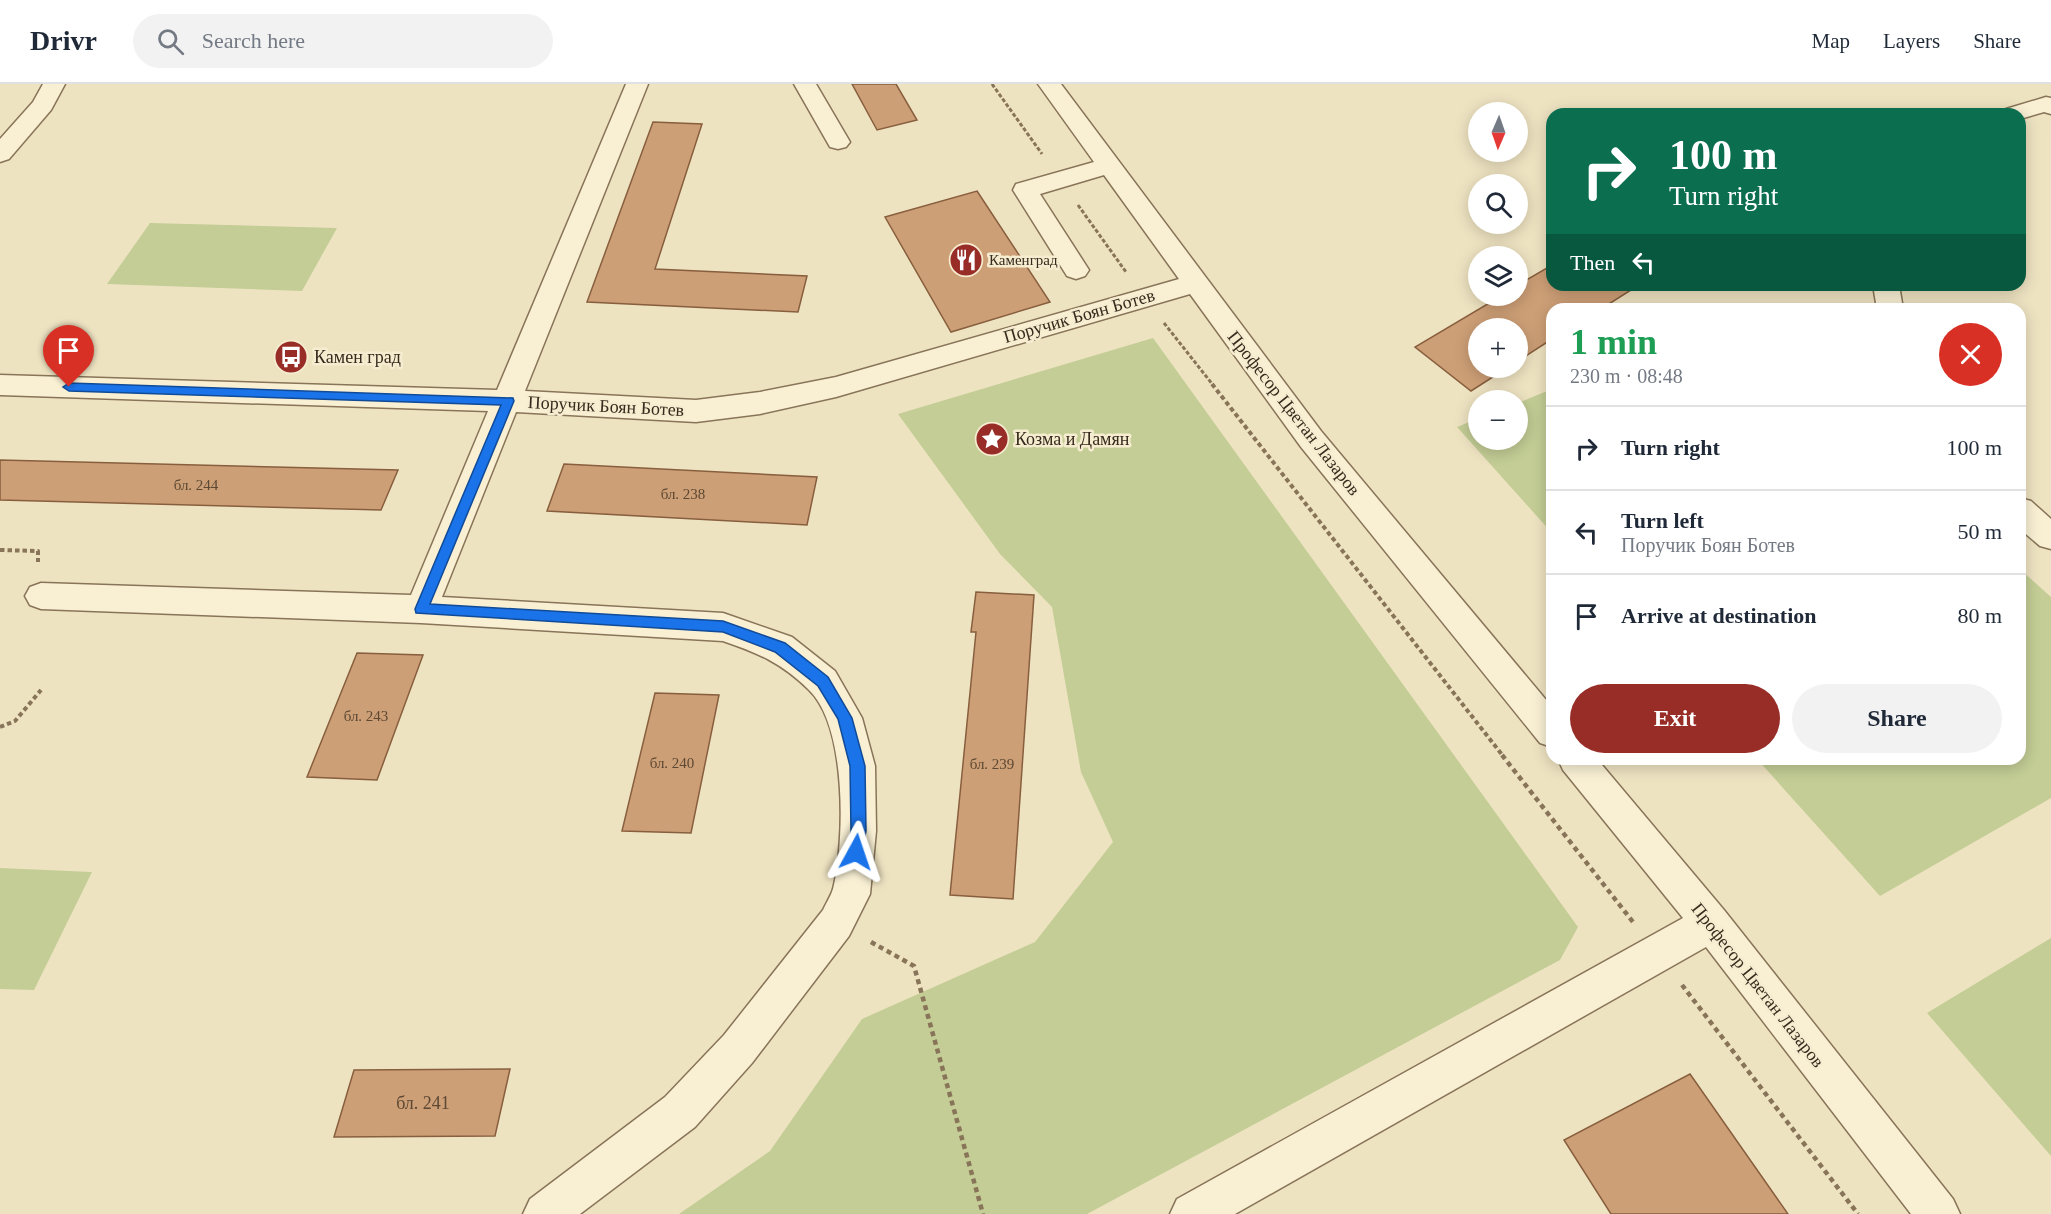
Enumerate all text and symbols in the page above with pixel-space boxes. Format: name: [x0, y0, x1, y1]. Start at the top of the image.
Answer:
search box: [133, 14, 553, 68]
text: Drivr: [30, 25, 97, 56]
icon: search: [154, 25, 187, 58]
text: Search here: [202, 28, 305, 53]
text: Map: [1812, 29, 1850, 53]
text: Layers: [1883, 29, 1940, 53]
text: Share: [1973, 29, 2021, 53]
north arrow: [1468, 102, 1528, 162]
map controls: [1468, 102, 1528, 450]
icon: right: [1570, 132, 1648, 210]
text: 100 m: [1669, 132, 1778, 178]
button: search: [1468, 174, 1528, 234]
text: Turn right: [1669, 181, 1778, 211]
restaurant icon: Каменград: [948, 242, 984, 278]
button: layers: [1468, 246, 1528, 306]
icon: left: [1627, 246, 1660, 279]
text: Then: [1570, 250, 1615, 275]
place label: Каменград: [989, 252, 1058, 268]
street label: Поручик Боян Ботев: [1001, 285, 1157, 347]
button: +: [1468, 318, 1528, 378]
text: 1 min: [1570, 322, 1657, 362]
button: close: [1939, 323, 2002, 386]
pin: [43, 325, 94, 387]
street label: Професор Цветан Лазаров: [1224, 327, 1364, 499]
icon: arrive: [52, 334, 85, 367]
bus stop icon: Камен град: [273, 339, 309, 375]
place label: Камен град: [314, 347, 401, 367]
text: 230 m · 08:48: [1570, 365, 1683, 387]
button: −: [1468, 390, 1528, 450]
street label: Поручик Боян Ботев: [527, 392, 685, 420]
place icon: Козма и Дамян: [974, 421, 1010, 457]
place label: Козма и Дамян: [1015, 429, 1130, 449]
icon: right: [1570, 432, 1603, 465]
text: Turn right: [1621, 435, 1720, 460]
text: 100 m: [1946, 435, 2002, 460]
house number: бл. 244: [174, 477, 219, 493]
house number: бл. 238: [661, 486, 705, 502]
text: Turn left: [1621, 508, 1704, 533]
icon: left: [1570, 516, 1603, 549]
text: 50 m: [1957, 519, 2002, 544]
text: Поручик Боян Ботев: [1621, 534, 1795, 556]
icon: arrive: [1570, 600, 1603, 633]
text: Arrive at destination: [1621, 603, 1817, 628]
text: 80 m: [1957, 603, 2002, 628]
button: Exit: [1570, 684, 1780, 753]
button: Share: [1792, 684, 2002, 753]
house number: бл. 243: [344, 708, 388, 724]
house number: бл. 240: [650, 755, 694, 771]
house number: бл. 239: [970, 756, 1014, 772]
position arrow: [824, 820, 888, 884]
street label: Професор Цветан Лазаров: [1688, 899, 1828, 1071]
house number: бл. 241: [396, 1093, 450, 1113]

